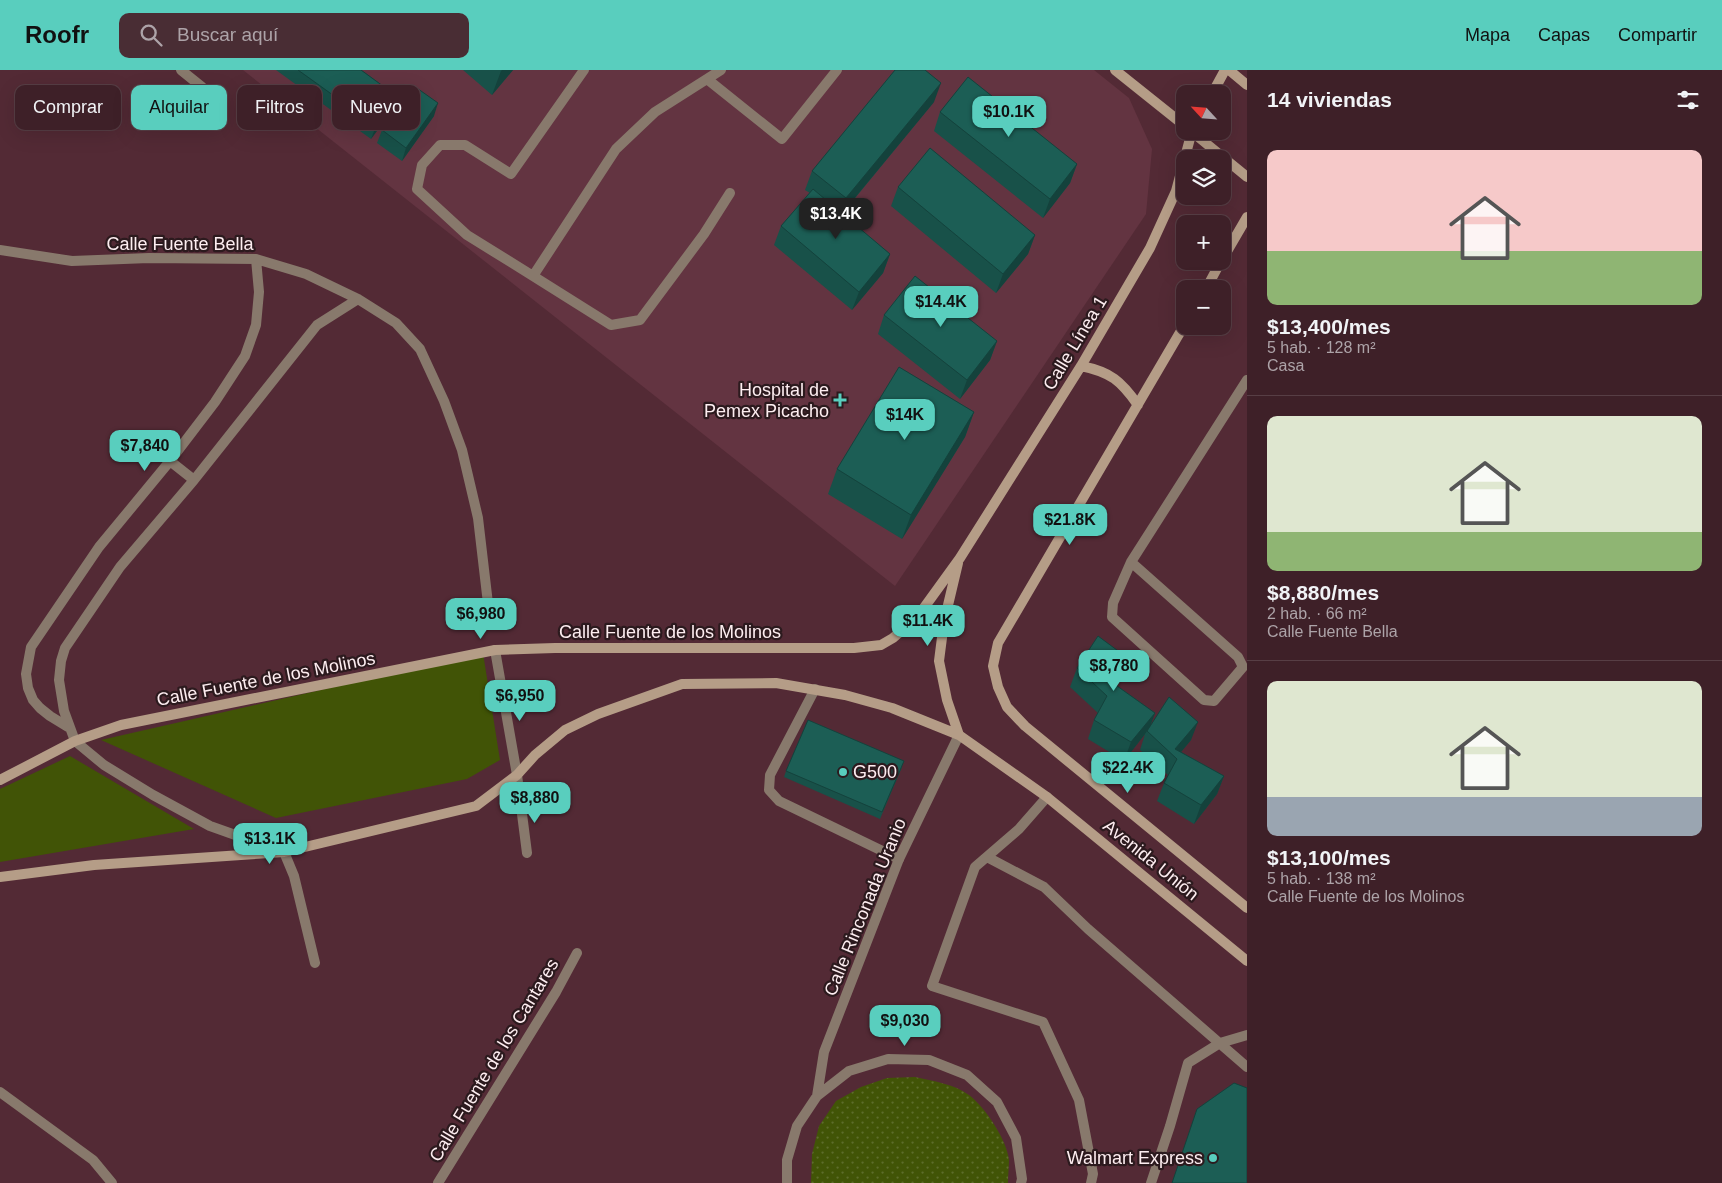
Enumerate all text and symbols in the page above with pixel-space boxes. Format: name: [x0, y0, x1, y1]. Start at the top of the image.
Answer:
search box: [119, 13, 469, 58]
text: Roofr: [25, 21, 89, 48]
icon: search: [137, 21, 165, 49]
text: Buscar aquí: [177, 24, 278, 45]
text: Mapa: [1465, 25, 1510, 45]
text: Capas: [1538, 25, 1590, 45]
text: Compartir: [1618, 25, 1697, 45]
chip: Comprar: [15, 85, 121, 130]
chip: Alquilar: [131, 85, 227, 130]
chip: Filtros: [237, 85, 322, 130]
chip: Nuevo: [332, 85, 420, 130]
north arrow: [1176, 85, 1231, 140]
map controls: [1176, 85, 1231, 335]
icon: filters: [1674, 86, 1702, 114]
text: 14 viviendas: [1267, 88, 1392, 111]
pin: $10.1K: [968, 96, 1050, 138]
text: $10.1K: [983, 103, 1035, 120]
button: layers: [1176, 150, 1231, 205]
icon: home: [1440, 183, 1530, 273]
pin: $13.4K: [795, 198, 877, 240]
text: $13.4K: [810, 205, 862, 222]
button: +: [1176, 215, 1231, 270]
street label: Calle Fuente Bella: [106, 234, 255, 254]
button: −: [1176, 280, 1231, 335]
pin: $14.4K: [900, 286, 982, 328]
street label: Calle Línea 1: [1039, 292, 1111, 394]
text: $14.4K: [915, 293, 967, 310]
text: $13,400/mes: [1267, 315, 1391, 338]
text: 5 hab. · 128 m²: [1267, 339, 1376, 356]
text: Casa: [1267, 357, 1304, 374]
place label: Hospital de Pemex Picacho: [704, 380, 829, 421]
marker: Hospital de Pemex Picacho: [833, 393, 847, 407]
pin: $14K: [875, 398, 935, 441]
text: $14K: [886, 406, 924, 423]
pin: $7,840: [104, 430, 186, 472]
text: $7,840: [121, 437, 169, 454]
icon: home: [1440, 448, 1530, 538]
pin: $21.8K: [1029, 504, 1111, 546]
text: $21.8K: [1044, 511, 1096, 528]
text: $8,880/mes: [1267, 581, 1379, 604]
pin: $6,980: [440, 598, 522, 640]
pin: $11.4K: [887, 604, 969, 647]
text: $6,980: [457, 605, 505, 622]
text: 2 hab. · 66 m²: [1267, 605, 1367, 622]
text: $11.4K: [903, 612, 953, 629]
street label: Calle Fuente de los Molinos: [559, 622, 781, 642]
text: Calle Fuente Bella: [1267, 623, 1398, 640]
street label: Calle Fuente de los Molinos: [155, 648, 377, 710]
pin: $8,780: [1073, 650, 1155, 692]
text: $8,780: [1090, 657, 1138, 674]
pin: $6,950: [479, 680, 561, 722]
text: $6,950: [496, 687, 544, 704]
icon: home: [1440, 713, 1530, 803]
pin: $22.4K: [1087, 752, 1169, 794]
text: $22.4K: [1102, 759, 1154, 776]
place label: G500: [853, 762, 897, 782]
marker: G500: [837, 766, 849, 778]
pin: $8,880: [494, 782, 576, 824]
text: $8,880: [511, 789, 559, 806]
street label: Calle Rinconada Uranio: [820, 815, 910, 999]
street label: Avenida Unión: [1099, 815, 1203, 905]
pin: $13.1K: [229, 822, 311, 865]
text: $13.1K: [244, 830, 296, 847]
text: $13,100/mes: [1267, 846, 1391, 869]
text: 5 hab. · 138 m²: [1267, 870, 1376, 887]
text: Calle Fuente de los Molinos: [1267, 888, 1464, 905]
street label: Calle Fuente de los Cantares: [425, 955, 563, 1165]
pin: $9,030: [864, 1004, 946, 1047]
text: $9,030: [881, 1012, 929, 1029]
place label: Walmart Express: [1067, 1148, 1203, 1168]
marker: Walmart Express: [1207, 1152, 1219, 1164]

